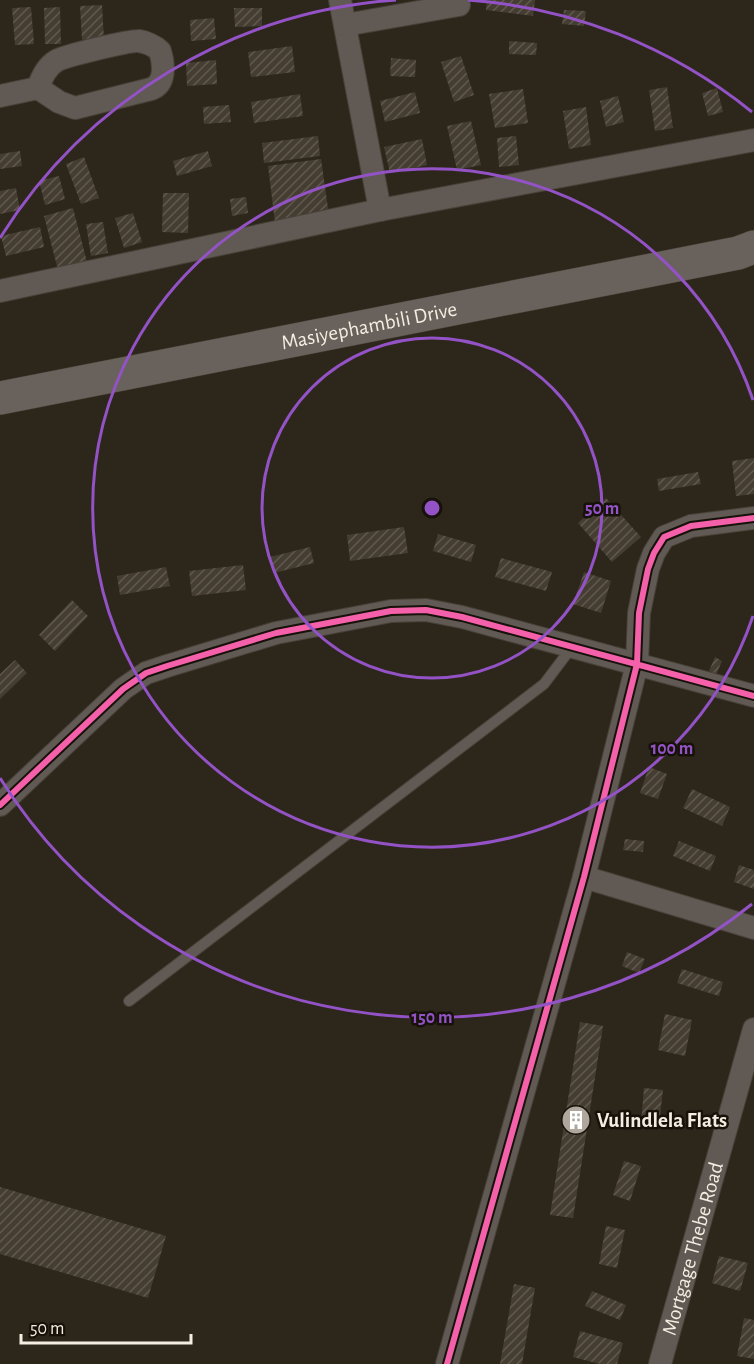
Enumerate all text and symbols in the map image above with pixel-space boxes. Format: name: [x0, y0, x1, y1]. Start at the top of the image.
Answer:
street label: Masiyephambili Drive: [279, 298, 459, 354]
centre of rings: [422, 498, 442, 518]
text: 50 m: [585, 500, 619, 518]
text: 100 m: [651, 740, 693, 758]
text: 150 m: [412, 1009, 452, 1027]
building icon: Vulindlela Flats: [560, 1104, 592, 1136]
place label: Vulindlela Flats: [597, 1110, 727, 1131]
street label: Mortgage Thebe Road: [659, 1160, 727, 1338]
scale bar: [21, 1307, 190, 1345]
text: 50 m: [30, 1320, 64, 1338]

